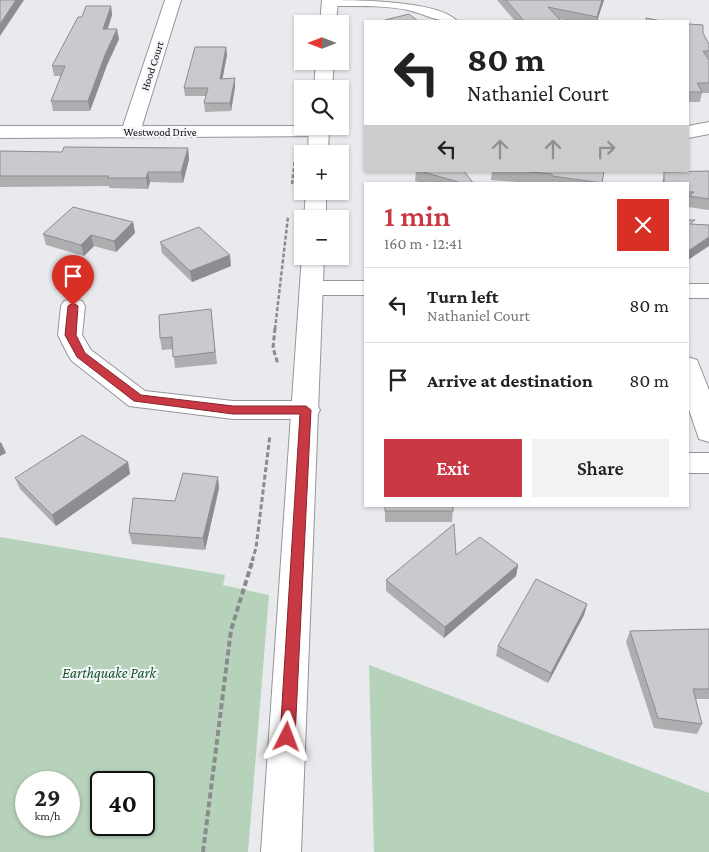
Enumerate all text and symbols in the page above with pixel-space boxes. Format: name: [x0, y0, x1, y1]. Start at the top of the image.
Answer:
north arrow: [294, 15, 349, 70]
map controls: [294, 15, 349, 265]
street label: Hood Court: [138, 39, 166, 92]
icon: left: [384, 40, 449, 105]
text: 80 m: [467, 40, 545, 79]
button: search: [294, 80, 349, 135]
text: Nathaniel Court: [467, 81, 609, 106]
street label: Westwood Drive: [123, 126, 197, 138]
icon: left: [433, 135, 461, 163]
icon: ahead: [486, 135, 514, 163]
icon: ahead: [539, 135, 567, 163]
icon: right: [592, 135, 620, 163]
button: +: [294, 145, 349, 200]
text: 1 min: [384, 199, 451, 232]
button: close: [617, 199, 669, 251]
button: −: [294, 210, 349, 265]
text: 160 m · 12:41: [384, 235, 462, 252]
pin: [52, 255, 94, 306]
icon: arrive: [59, 262, 87, 290]
text: Turn left: [427, 286, 499, 307]
icon: left: [384, 291, 412, 319]
text: 80 m: [629, 295, 669, 316]
text: Nathaniel Court: [427, 307, 530, 324]
icon: arrive: [384, 366, 412, 394]
text: Arrive at destination: [427, 370, 593, 391]
text: 80 m: [629, 370, 669, 391]
button: Exit: [384, 439, 522, 497]
button: Share: [532, 439, 669, 497]
park label: Earthquake Park: [62, 665, 158, 682]
position arrow: [260, 710, 312, 762]
speed limit sign: 40: [90, 771, 155, 836]
text: 29: [34, 784, 61, 811]
text: km/h: [35, 809, 60, 823]

